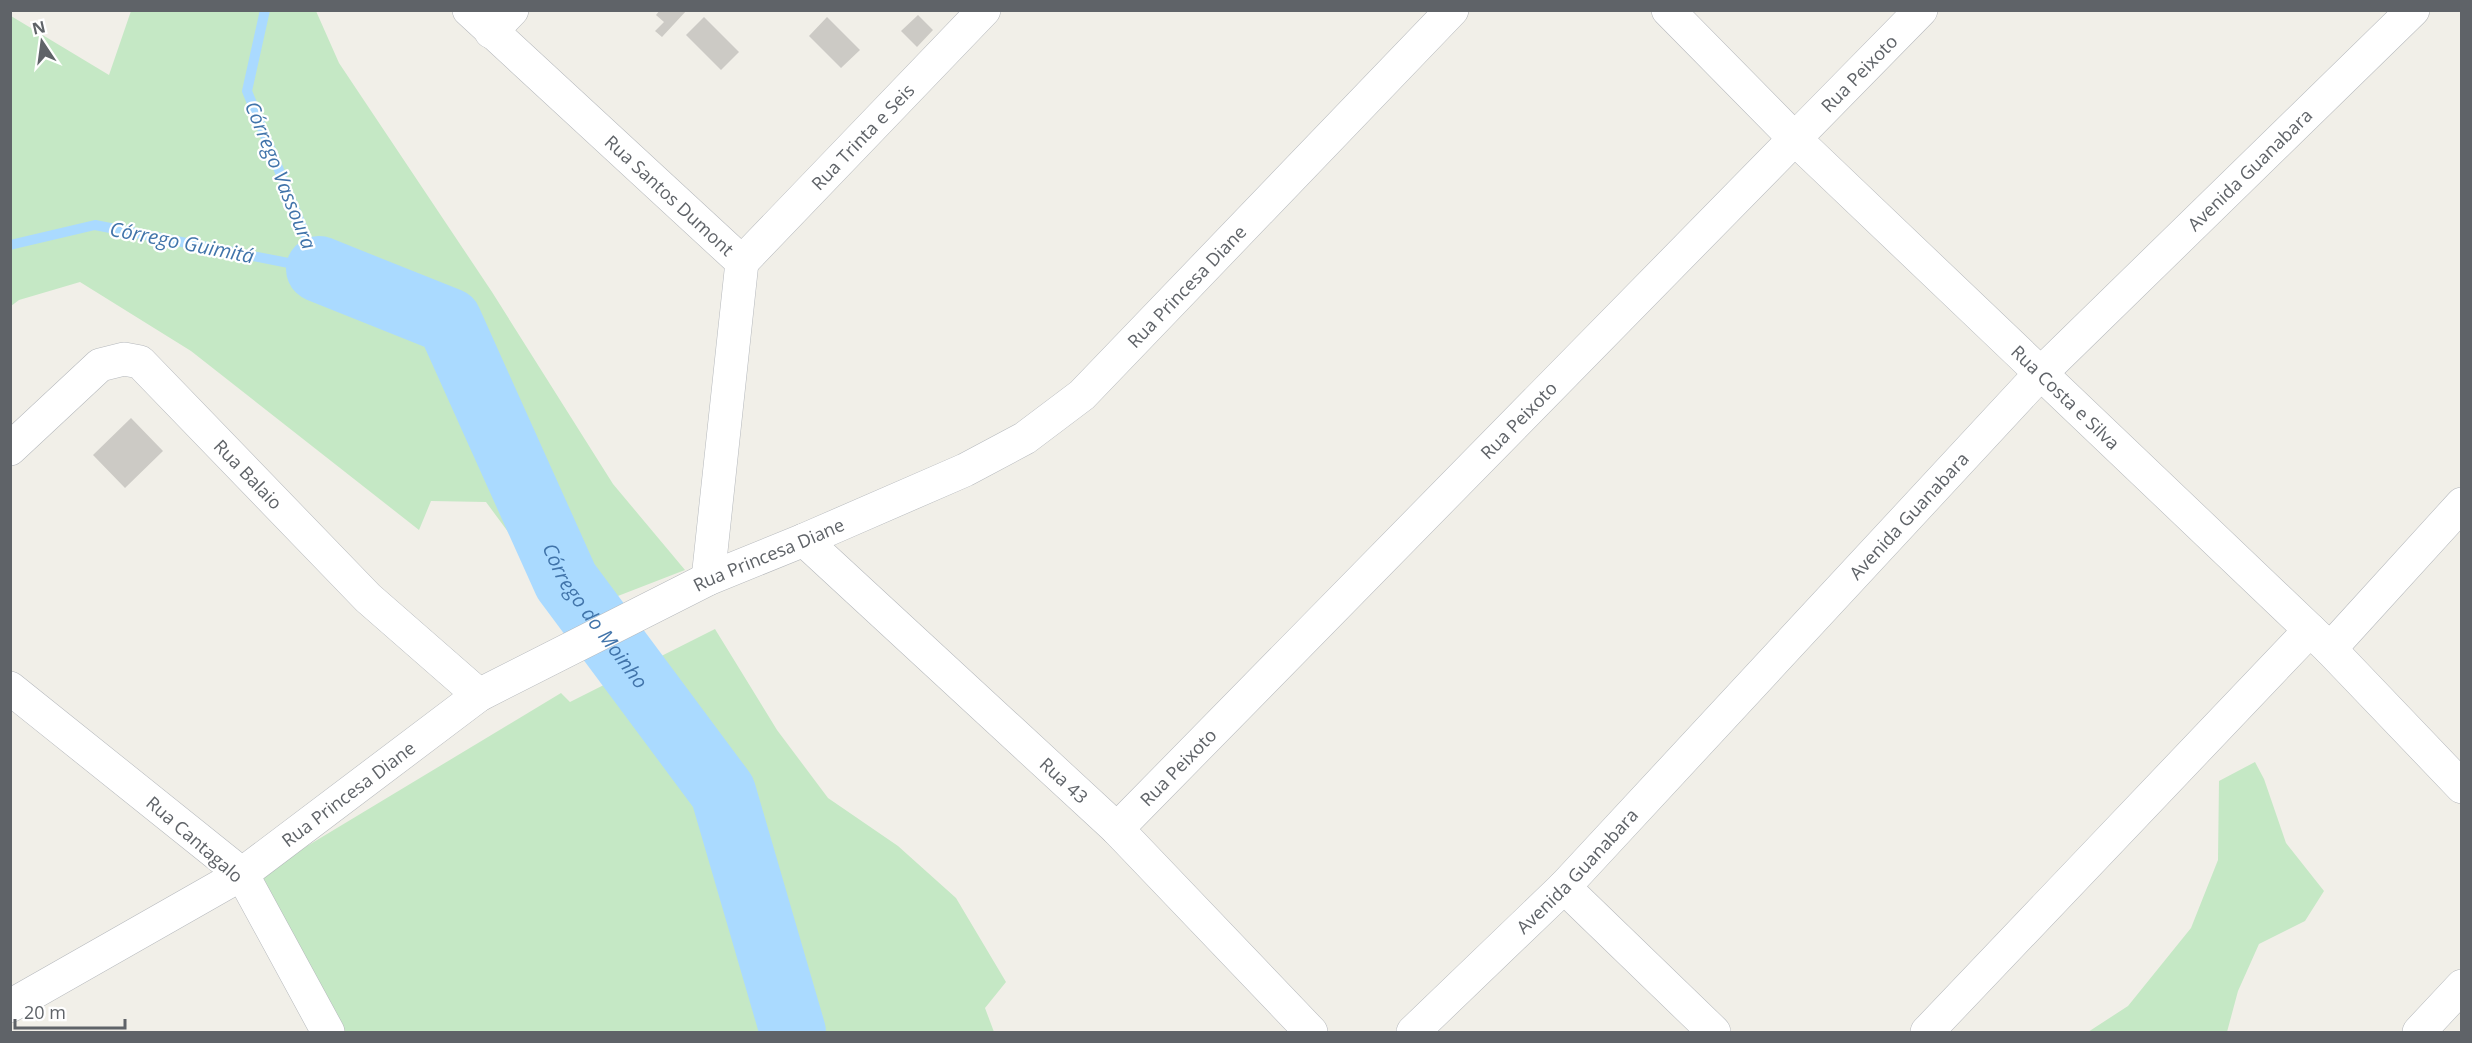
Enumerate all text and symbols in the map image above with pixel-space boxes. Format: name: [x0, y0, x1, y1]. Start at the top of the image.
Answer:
north arrow: [12, 12, 72, 72]
text: N: [30, 15, 47, 40]
street label: Rua Peixoto: [1815, 29, 1902, 117]
street label: Rua Trinta e Seis: [806, 78, 919, 195]
water label: Córrego Vassoura: [239, 97, 323, 253]
street label: Avenida Guanabara: [2182, 103, 2317, 236]
street label: Rua Santos Dumont: [600, 130, 739, 261]
water label: Córrego Guimitá: [108, 215, 256, 269]
street label: Rua Princesa Diane: [1122, 220, 1251, 353]
street label: Rua Costa e Silva: [2006, 340, 2125, 455]
street label: Rua Peixoto: [1475, 376, 1562, 464]
street label: Rua Balaio: [209, 434, 288, 514]
street label: Avenida Guanabara: [1844, 447, 1974, 584]
street label: Rua Princesa Diane: [689, 512, 848, 597]
water label: Córrego do Moinho: [537, 538, 655, 694]
street label: Rua Peixoto: [1134, 723, 1221, 811]
street label: Rua Princesa Diane: [277, 736, 420, 852]
street label: Rua 43: [1035, 752, 1093, 808]
street label: Rua Cantagalo: [142, 790, 248, 888]
street label: Avenida Guanabara: [1511, 803, 1643, 939]
scale bar: [15, 992, 124, 1030]
text: 20 m: [24, 1000, 66, 1024]

